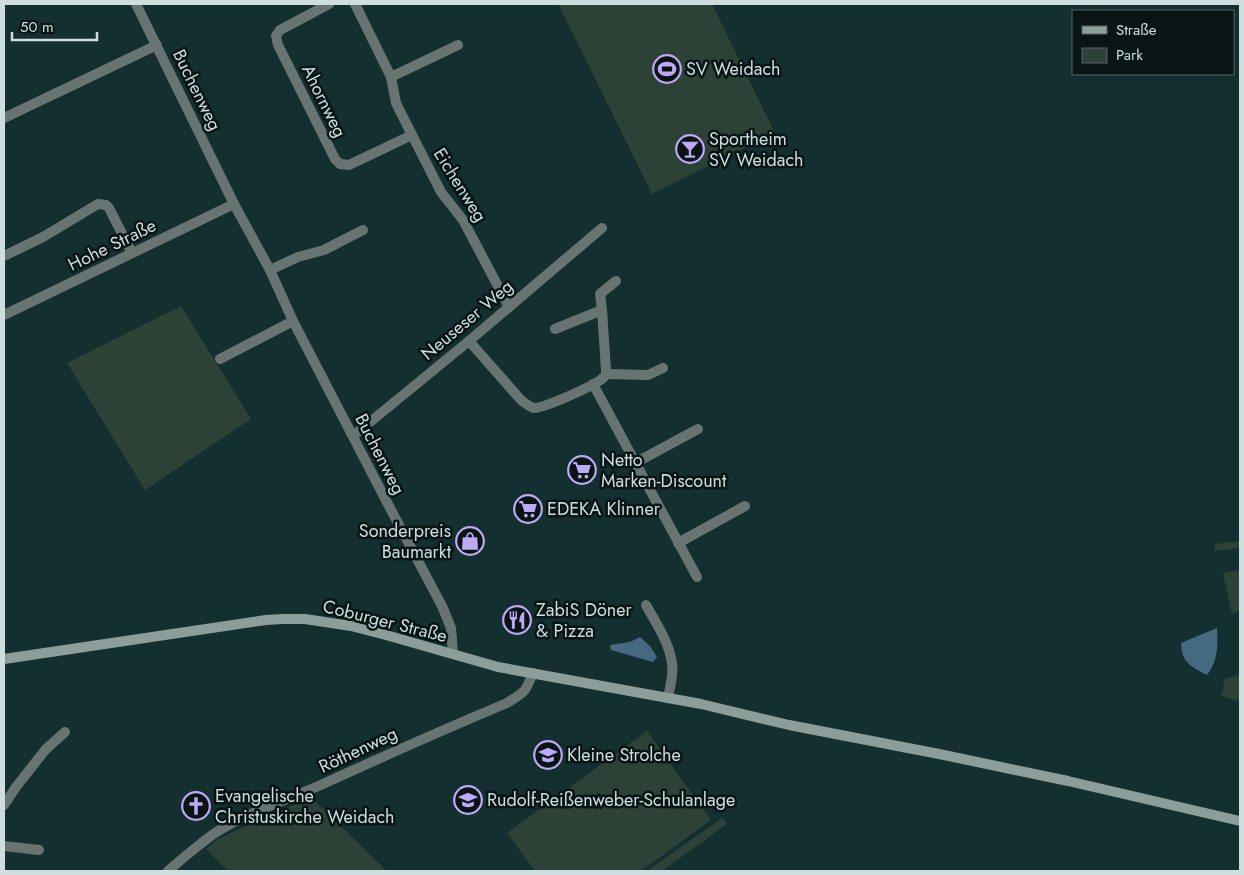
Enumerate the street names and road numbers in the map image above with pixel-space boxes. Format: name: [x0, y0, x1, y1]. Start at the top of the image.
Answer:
street label: Buchenweg: [166, 45, 228, 135]
street label: Ahornweg: [295, 60, 353, 142]
street label: Eichenweg: [427, 143, 493, 227]
street label: Hohe Straße: [63, 212, 161, 278]
street label: Neuseser Weg: [415, 274, 519, 366]
street label: Buchenweg: [349, 409, 411, 499]
street label: Coburger Straße: [320, 593, 450, 649]
street label: Röthenweg: [315, 721, 401, 779]

